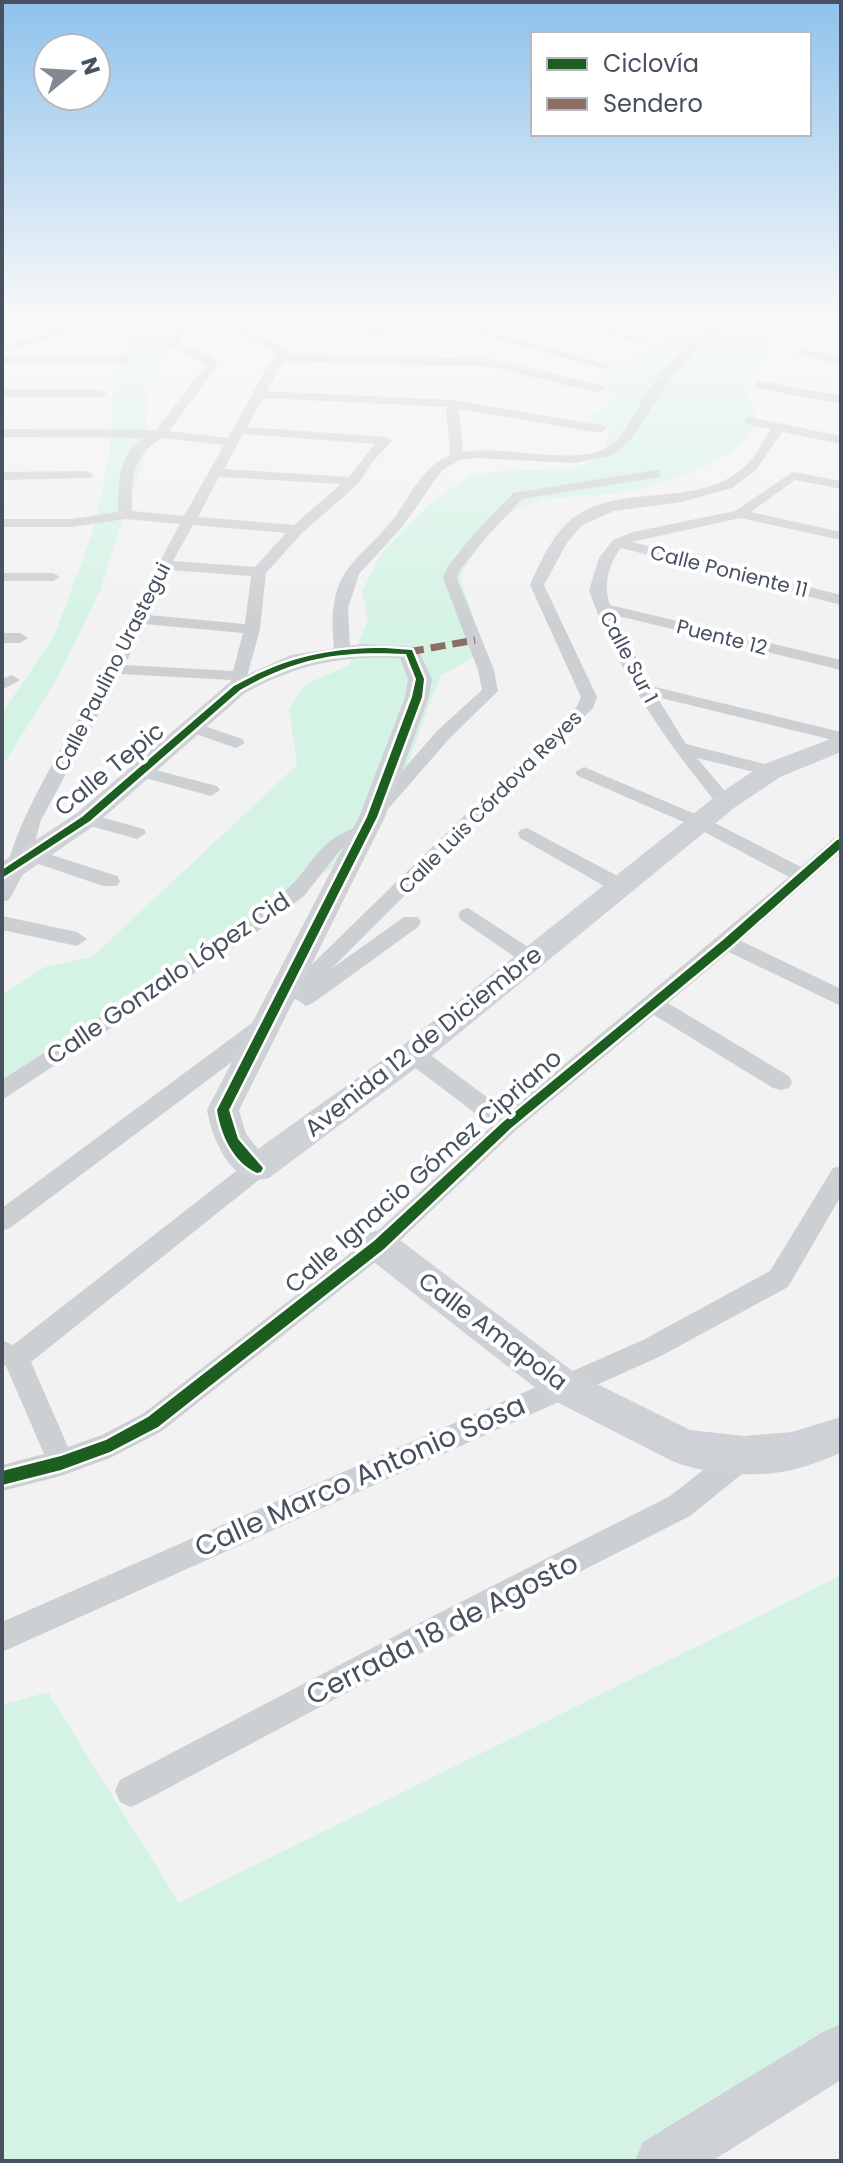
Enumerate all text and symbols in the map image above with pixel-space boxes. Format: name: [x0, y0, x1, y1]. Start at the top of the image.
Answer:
north arrow: [32, 32, 112, 112]
legend: [531, 32, 811, 136]
text: Ciclovía: [603, 47, 699, 80]
text: N: [73, 53, 108, 79]
text: Sendero: [603, 87, 703, 120]
street label: Calle Poniente 11: [647, 538, 811, 604]
street label: Calle Paulino Urastegui: [47, 558, 177, 776]
street label: Calle Sur 1: [593, 606, 665, 708]
street label: Puente 12: [674, 612, 770, 662]
street label: Calle Luis Córdova Reyes: [392, 704, 588, 900]
street label: Calle Tepic: [47, 715, 171, 823]
street label: Calle Gonzalo López Cid: [40, 884, 296, 1072]
street label: Avenida 12 de Diciembre: [297, 938, 549, 1144]
street label: Calle Ignacio Gómez Cipriano: [277, 1041, 569, 1301]
street label: Calle Amapola: [412, 1264, 574, 1398]
street label: Calle Marco Antonio Sosa: [189, 1385, 531, 1567]
street label: Cerrada 18 de Agosto: [299, 1543, 585, 1715]

